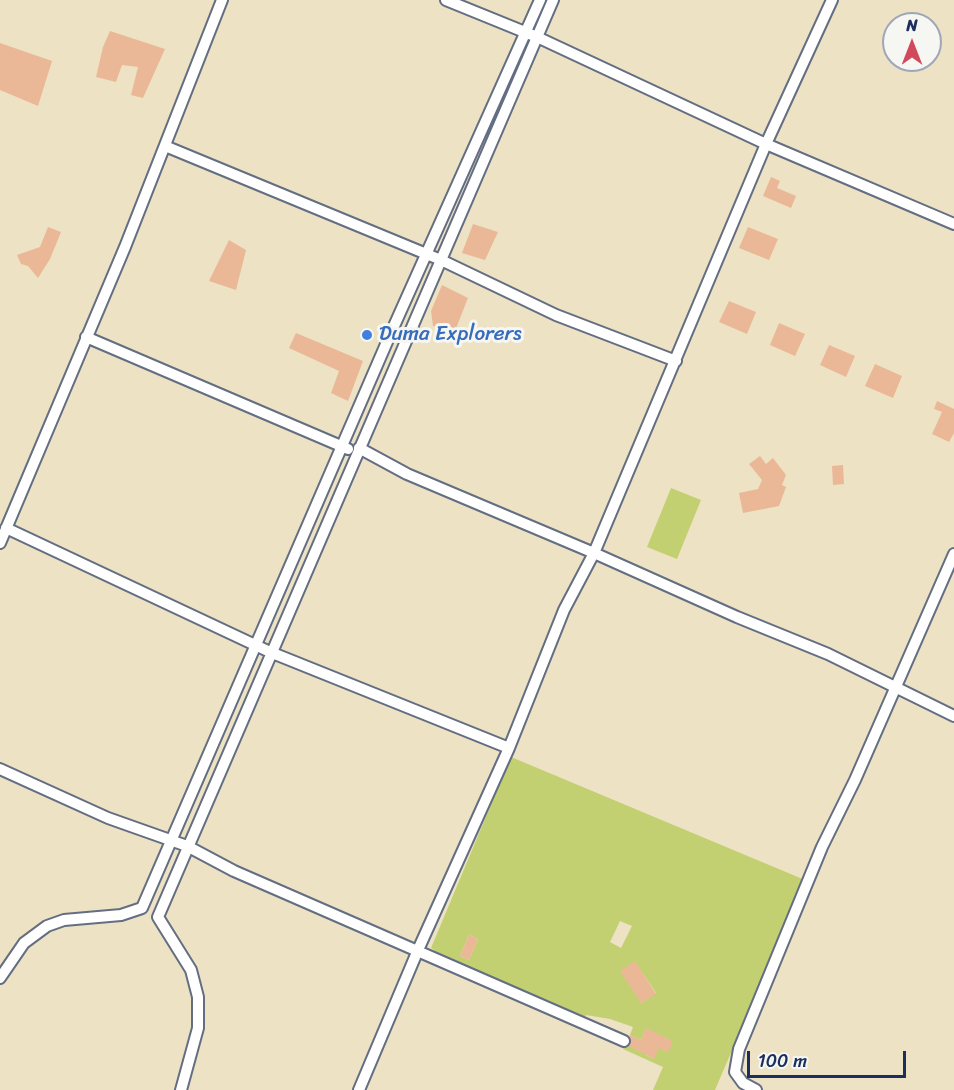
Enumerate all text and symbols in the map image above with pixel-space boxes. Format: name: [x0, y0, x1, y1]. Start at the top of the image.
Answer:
text: N: [906, 11, 918, 40]
north arrow: [882, 12, 942, 72]
place label: Duma Explorers: [379, 322, 522, 348]
marker: Duma Explorers: [360, 328, 374, 342]
scale bar: [750, 1039, 909, 1077]
text: 100 m: [758, 1045, 807, 1077]

